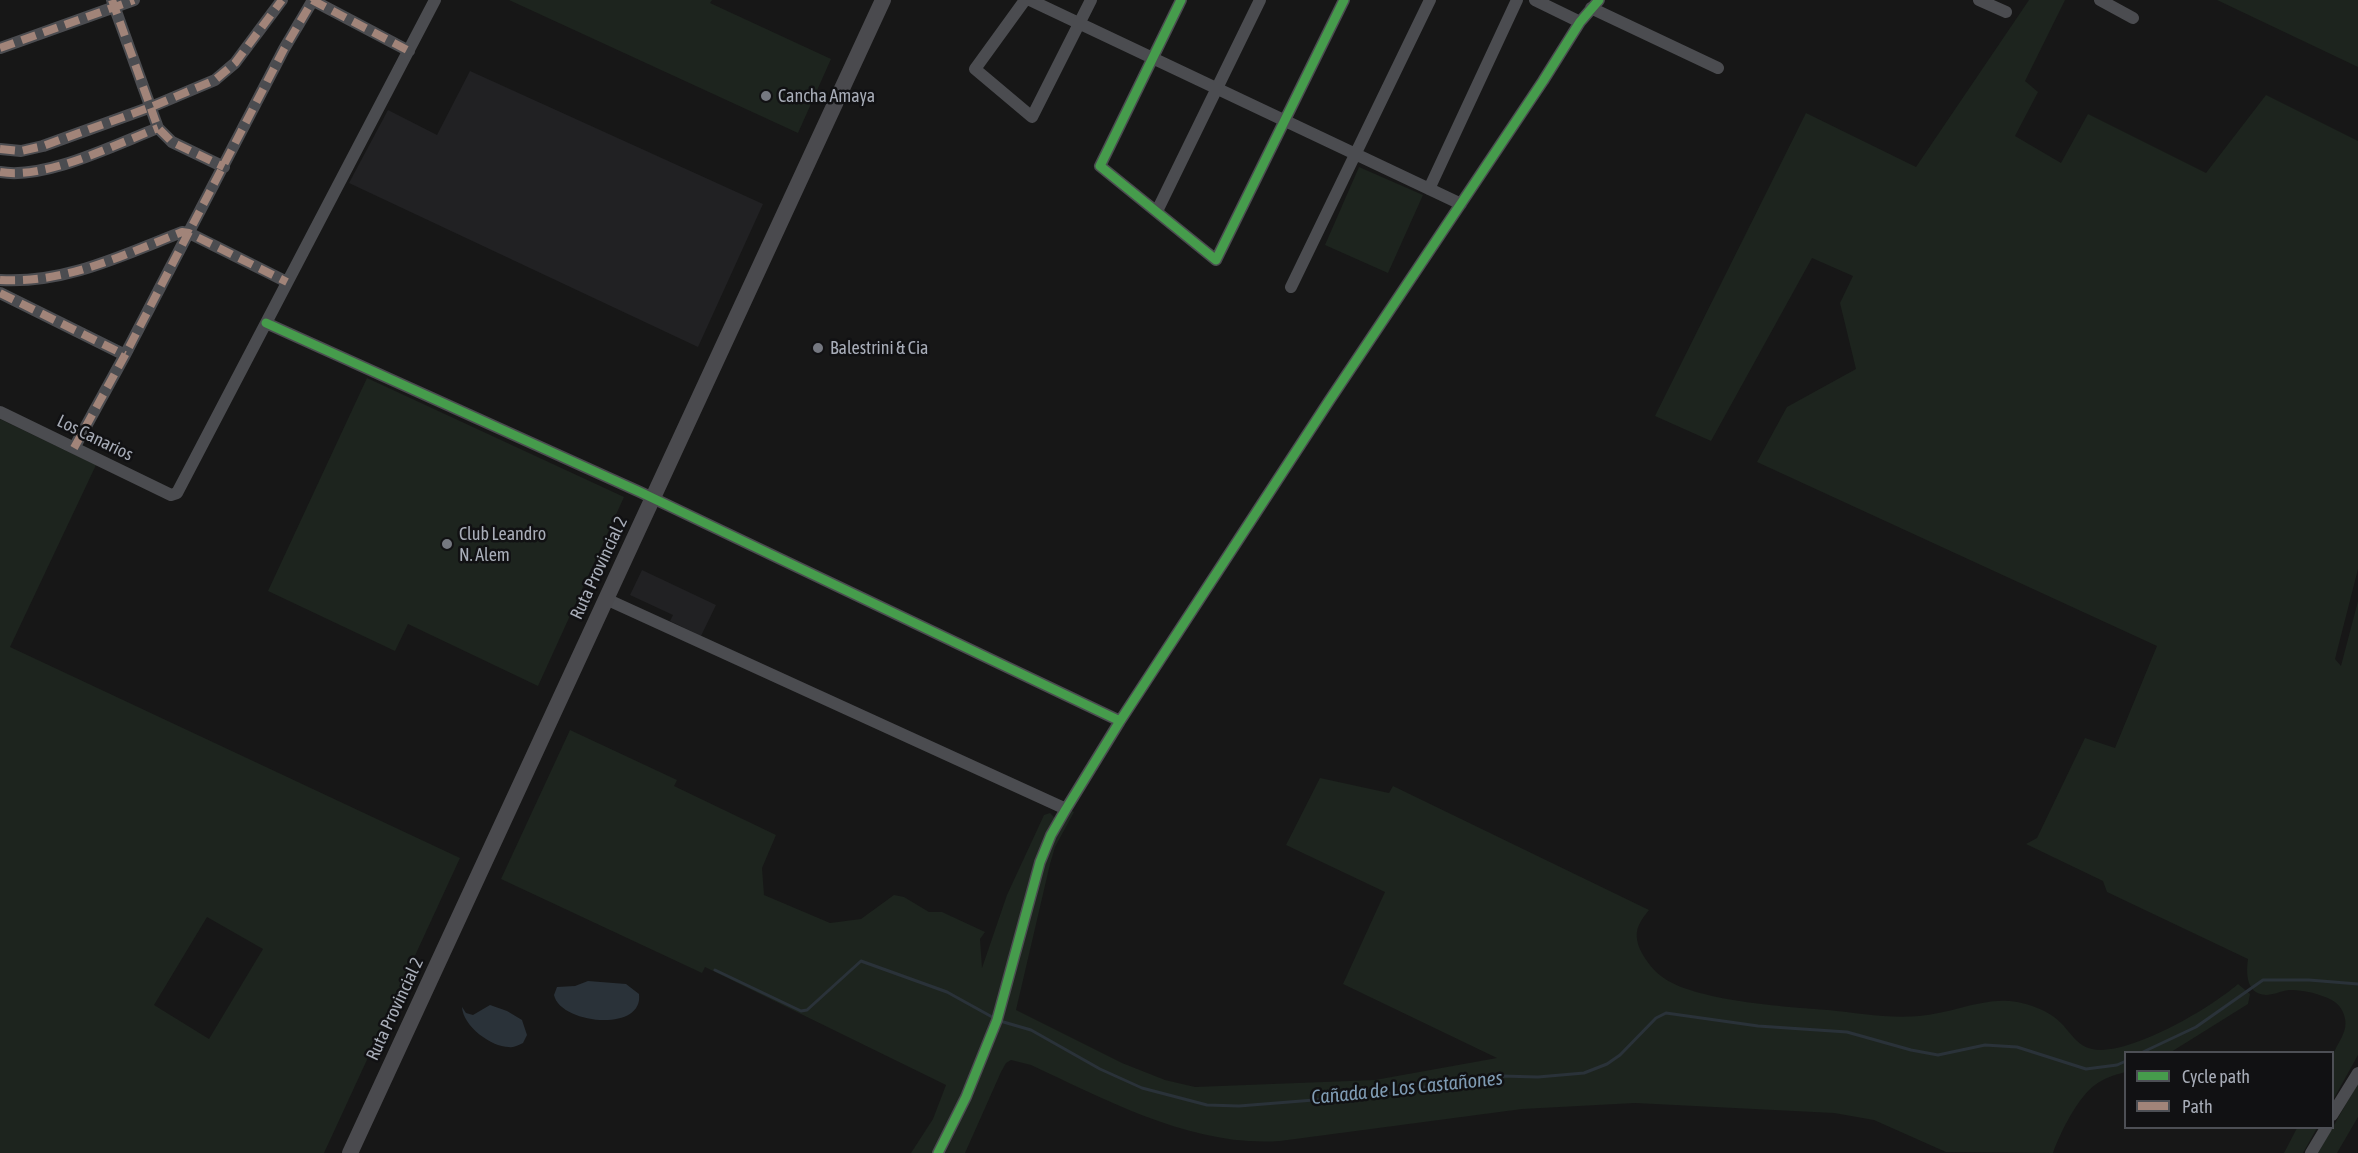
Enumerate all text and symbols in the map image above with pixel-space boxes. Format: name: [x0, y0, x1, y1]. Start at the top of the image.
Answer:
place label: Cancha Amaya: [778, 85, 875, 107]
marker: Cancha Amaya: [759, 89, 773, 103]
place label: Balestrini & Cia: [830, 337, 928, 359]
marker: Balestrini & Cia: [811, 341, 825, 355]
street label: Los Canarios: [53, 410, 137, 466]
street label: Ruta Provincial 2: [566, 513, 632, 623]
place label: Club Leandro N. Alem: [459, 523, 546, 566]
marker: Club Leandro N. Alem: [440, 537, 454, 551]
street label: Ruta Provincial 2: [362, 954, 428, 1064]
legend: [2124, 1051, 2334, 1129]
water label: Cañada de Los Castañones: [1310, 1066, 1504, 1110]
text: Cycle path: [2182, 1066, 2250, 1087]
text: Path: [2182, 1096, 2213, 1117]

